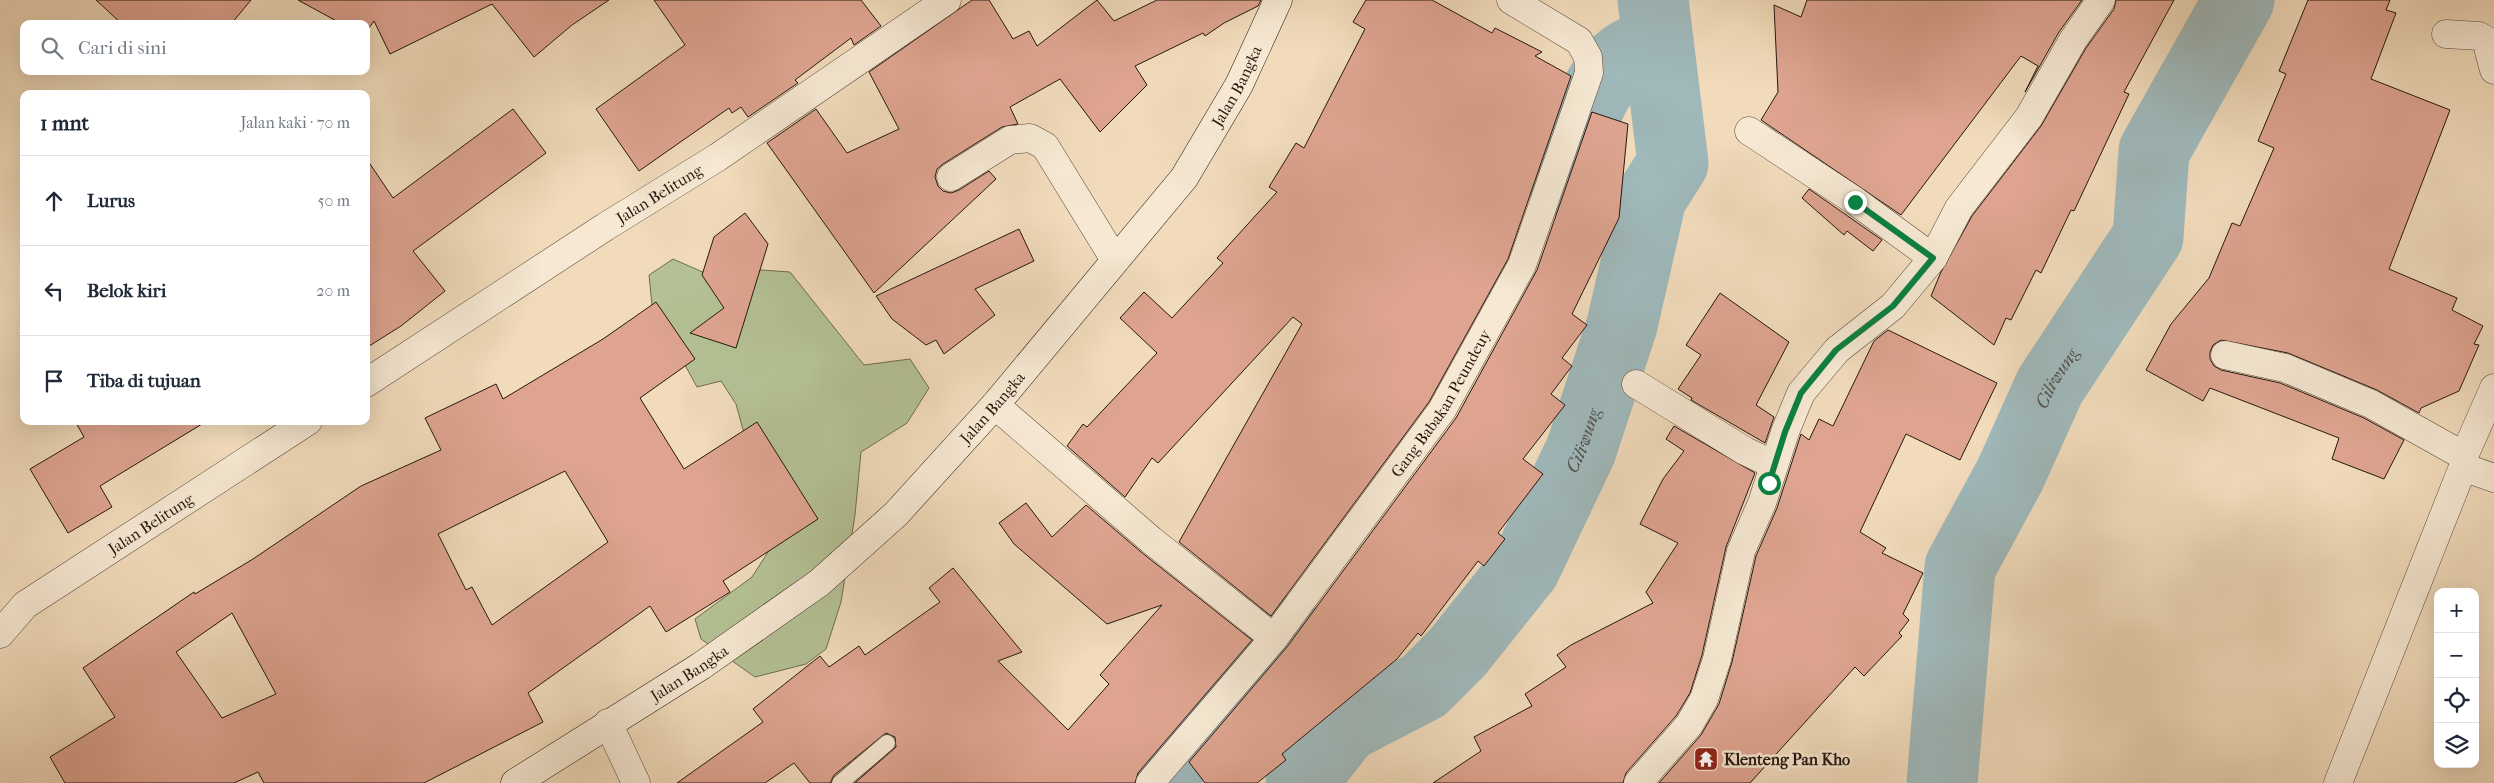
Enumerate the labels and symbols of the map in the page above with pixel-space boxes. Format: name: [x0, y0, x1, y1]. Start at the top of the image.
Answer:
street label: Jalan Bangka: [1207, 42, 1266, 132]
street label: Jalan Belitung: [611, 160, 706, 229]
route end: [1844, 191, 1867, 214]
street label: Gang Babakan Peundeuy: [1387, 326, 1495, 481]
water label: Ciliwung: [2031, 344, 2083, 412]
street label: Jalan Bangka: [955, 367, 1029, 449]
water label: Ciliwung: [1562, 405, 1605, 476]
route start: [1758, 472, 1781, 495]
street label: Jalan Belitung: [103, 489, 197, 559]
street label: Jalan Bangka: [645, 641, 732, 707]
temple icon: Klenteng Pan Kho: [1693, 746, 1719, 772]
place label: Klenteng Pan Kho: [1724, 750, 1850, 770]

